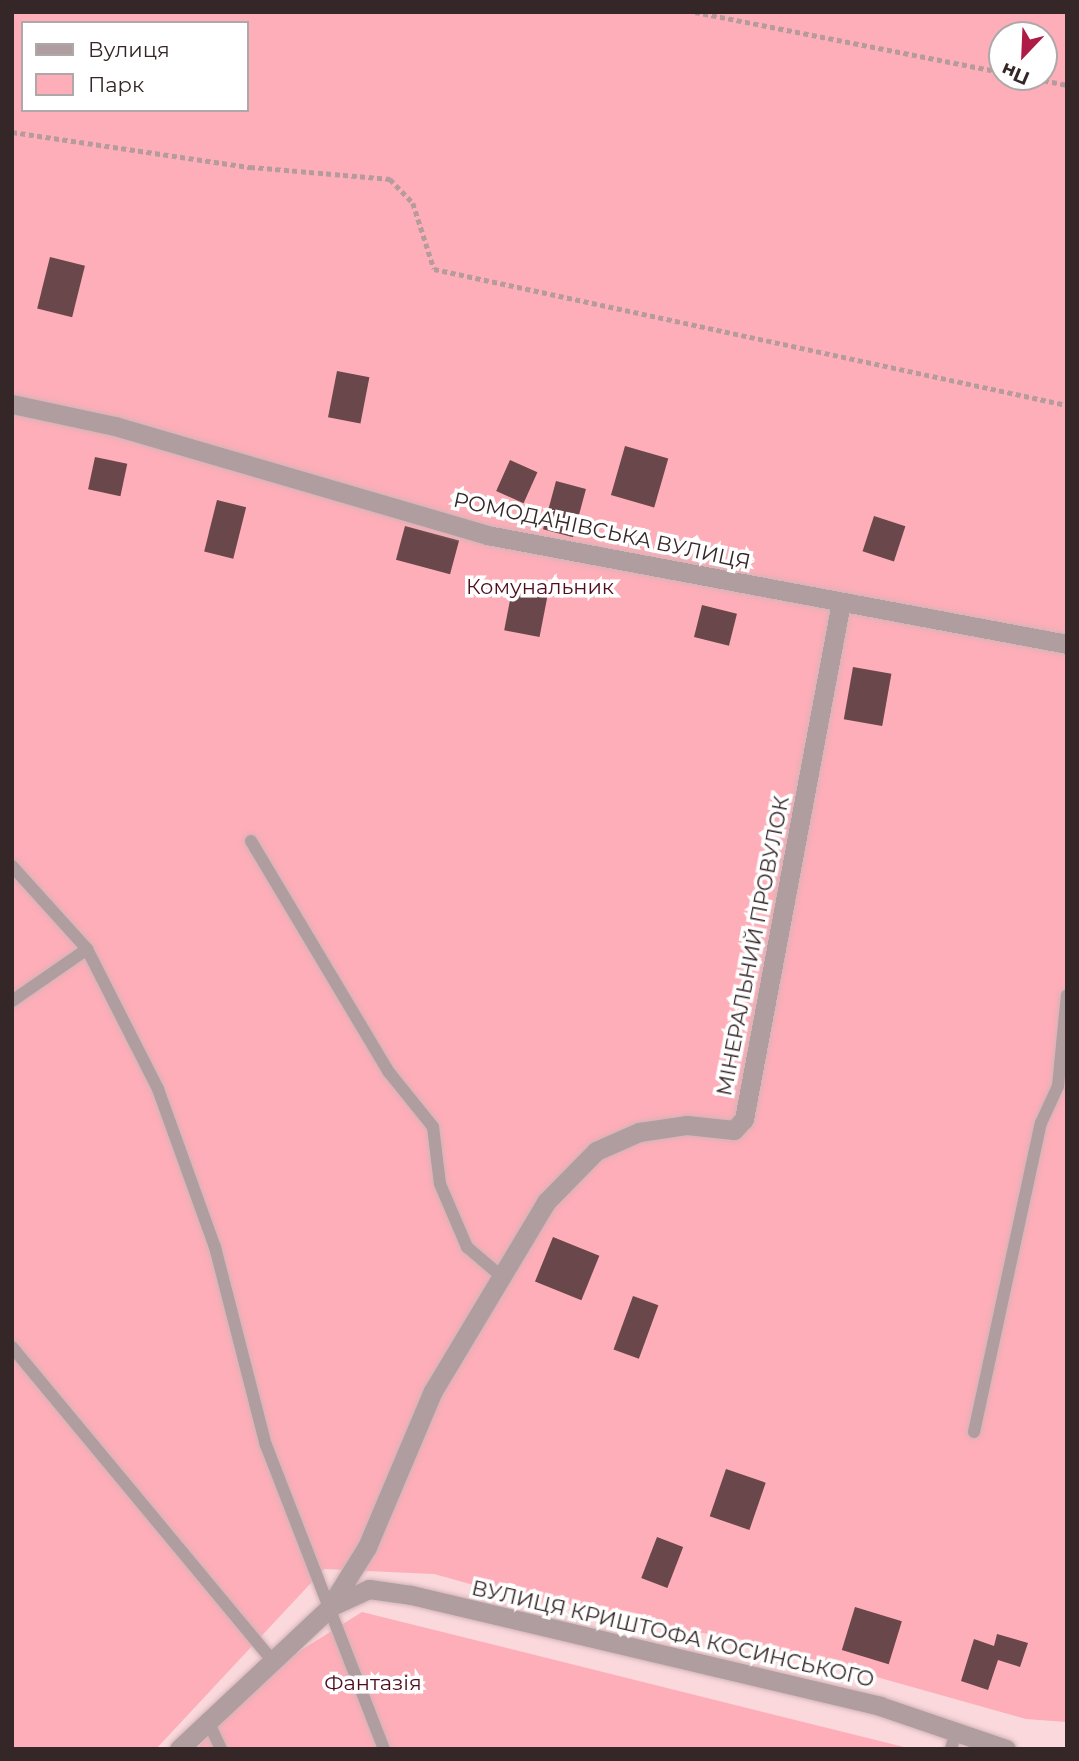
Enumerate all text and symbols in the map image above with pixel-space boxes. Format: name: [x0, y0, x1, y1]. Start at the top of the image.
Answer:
legend: [21, 21, 248, 112]
north arrow: [988, 21, 1058, 91]
text: Вулиця: [88, 37, 170, 62]
text: Пн: [998, 58, 1033, 90]
text: Парк: [88, 72, 144, 97]
street label: РОМОДАНІВСЬКА ВУЛИЦЯ: [451, 487, 753, 575]
park label: Комунальник: [466, 574, 614, 600]
street label: МІНЕРАЛЬНИЙ ПРОВУЛОК: [712, 794, 794, 1098]
street label: ВУЛИЦЯ КРИШТОФА КОСИНСЬКОГО: [469, 1575, 877, 1693]
park label: Фантазія: [324, 1670, 422, 1696]

